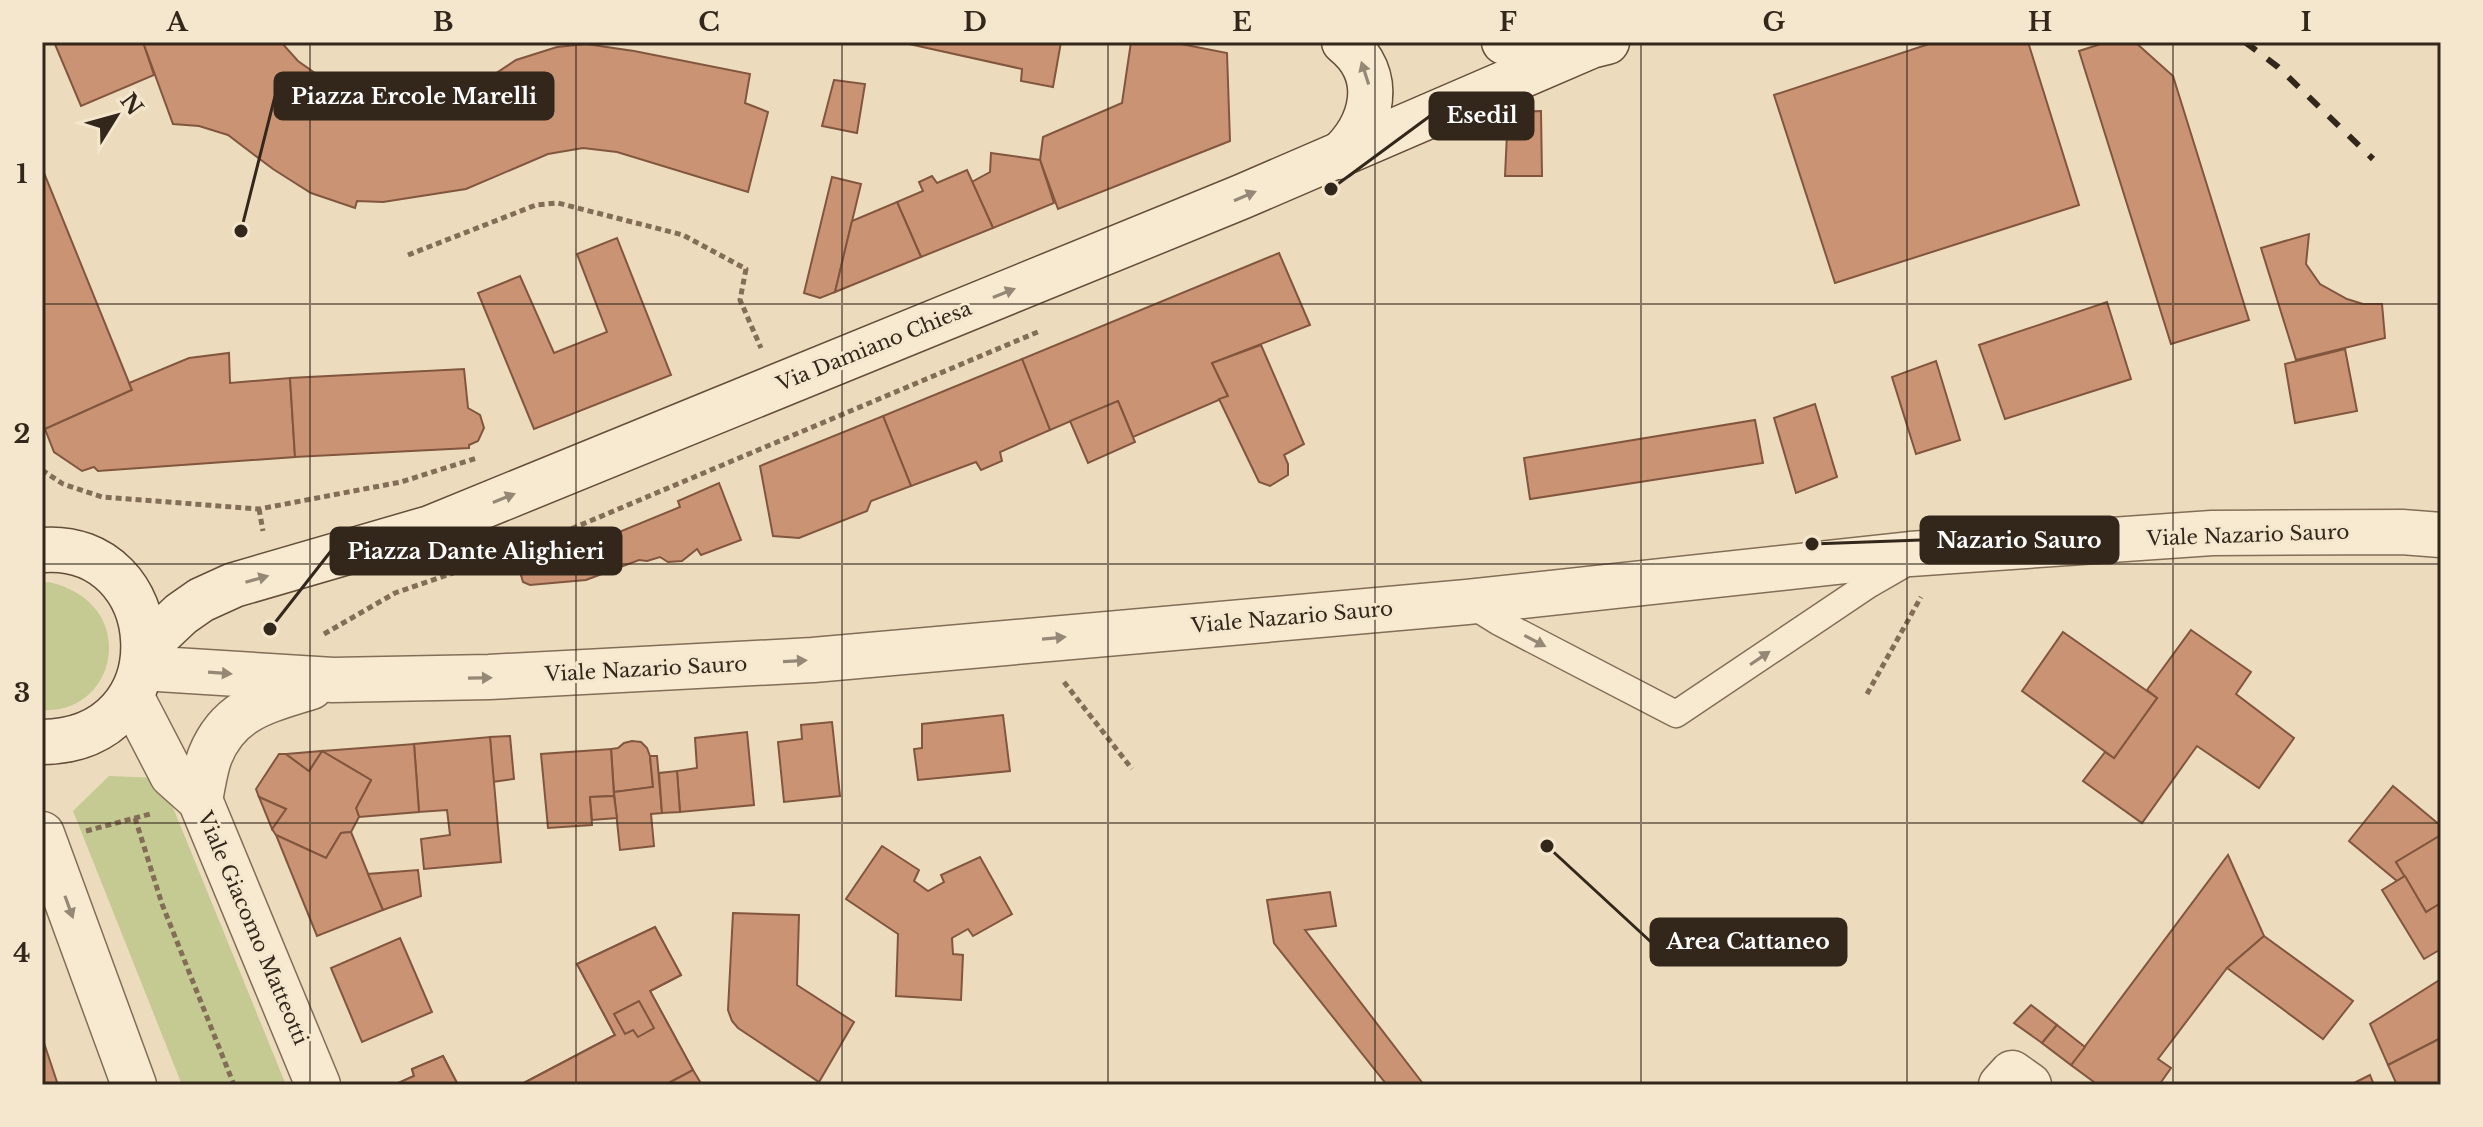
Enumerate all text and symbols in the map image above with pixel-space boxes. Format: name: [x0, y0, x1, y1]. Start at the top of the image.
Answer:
text: A: [165, 6, 188, 38]
text: B: [433, 6, 453, 38]
text: C: [698, 6, 720, 38]
text: D: [963, 6, 987, 38]
text: E: [1232, 6, 1252, 38]
text: F: [1499, 6, 1517, 38]
text: G: [1763, 6, 1786, 38]
text: H: [2028, 6, 2052, 38]
text: I: [2300, 6, 2312, 38]
one-way arrow: [1359, 61, 1371, 85]
callout: Piazza Ercole Marelli: [275, 73, 553, 119]
north arrow: [76, 76, 156, 156]
text: Piazza Ercole Marelli: [291, 83, 537, 110]
text: N: [115, 88, 149, 121]
callout: Esedil: [1430, 93, 1533, 139]
text: Esedil: [1447, 102, 1518, 129]
text: 1: [16, 158, 28, 190]
one-way arrow: [1233, 189, 1257, 202]
one-way arrow: [992, 287, 1016, 300]
street label: Via Damiano Chiesa: [772, 296, 976, 396]
text: 2: [14, 418, 30, 450]
one-way arrow: [492, 491, 516, 504]
callout: Nazario Sauro: [1921, 517, 2118, 563]
street label: Viale Nazario Sauro: [2145, 519, 2350, 551]
text: Nazario Sauro: [1936, 527, 2102, 554]
callout: Piazza Dante Alighieri: [331, 528, 621, 574]
text: Piazza Dante Alighieri: [347, 538, 605, 565]
one-way arrow: [244, 572, 269, 584]
street label: Viale Nazario Sauro: [1189, 596, 1394, 638]
one-way arrow: [1042, 631, 1067, 644]
one-way arrow: [1523, 634, 1546, 647]
one-way arrow: [1749, 651, 1770, 666]
street label: Viale Nazario Sauro: [543, 652, 748, 686]
one-way arrow: [783, 654, 808, 667]
one-way arrow: [208, 667, 233, 680]
one-way arrow: [468, 671, 493, 684]
text: 3: [14, 677, 30, 709]
street label: Viale Giacomo Matteotti: [193, 807, 313, 1048]
one-way arrow: [63, 896, 76, 920]
callout: Area Cattaneo: [1651, 919, 1846, 965]
text: Area Cattaneo: [1665, 928, 1830, 955]
text: 4: [13, 937, 31, 969]

